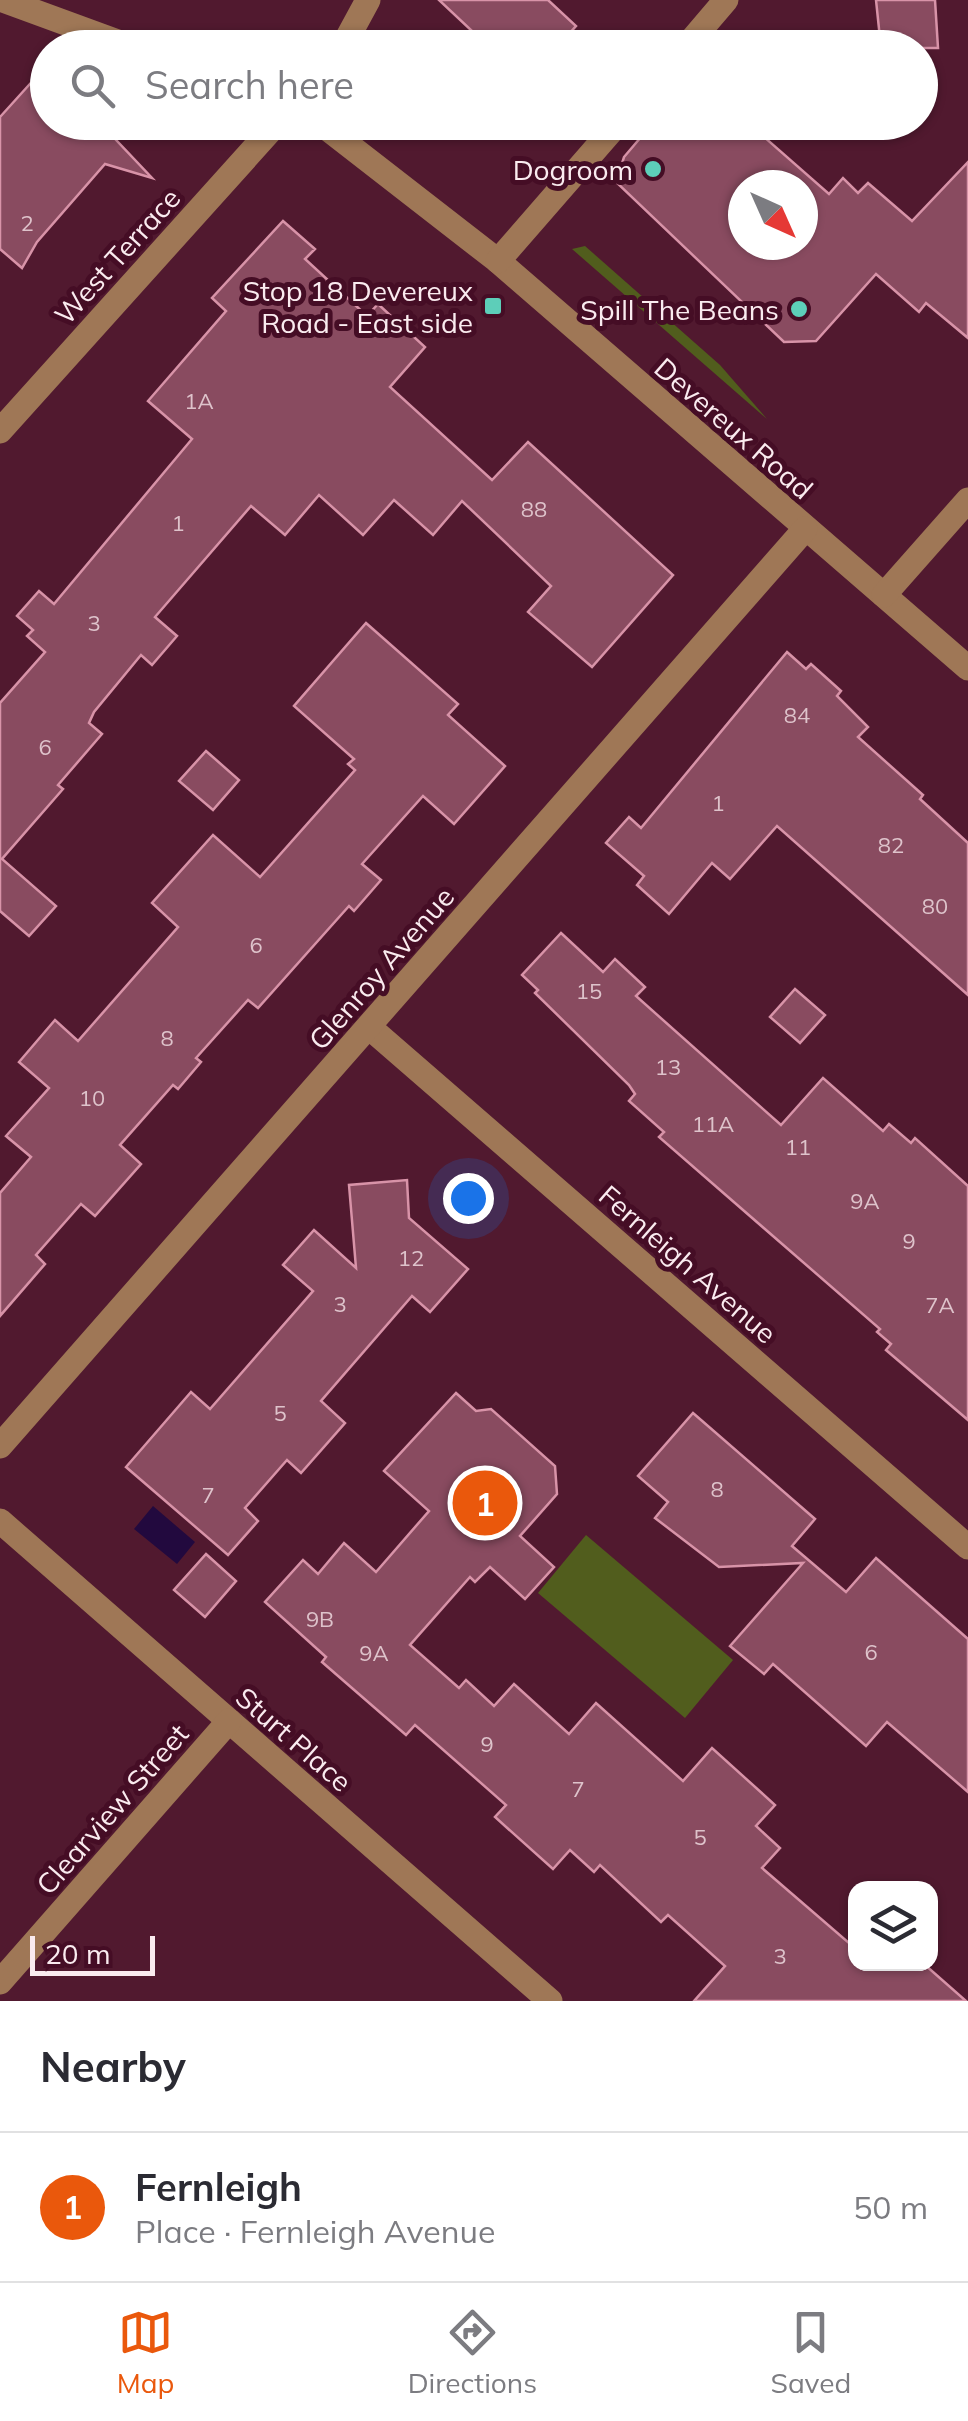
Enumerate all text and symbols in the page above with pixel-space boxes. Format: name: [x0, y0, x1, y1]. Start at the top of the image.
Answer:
search box: [30, 30, 938, 140]
icon: search: [65, 58, 120, 113]
text: Search here: [145, 61, 354, 109]
place label: Dogroom: [513, 152, 633, 187]
marker: Dogroom: [642, 158, 664, 180]
north arrow: [728, 170, 818, 260]
street label: West Terrace: [47, 181, 187, 331]
house number: 2: [20, 209, 34, 237]
place label: Stop 18 Devereux Road - East side: [243, 273, 473, 340]
place label: Spill The Beans: [580, 292, 779, 327]
marker: Stop 18 Devereux Road - East side: [482, 295, 504, 317]
marker: Spill The Beans: [788, 298, 810, 320]
street label: Devereux Road: [648, 350, 820, 506]
house number: 1A: [184, 387, 214, 415]
house number: 88: [521, 495, 547, 523]
house number: 1: [171, 509, 185, 537]
house number: 3: [87, 609, 101, 637]
house number: 84: [784, 701, 810, 729]
house number: 6: [38, 733, 52, 761]
house number: 1: [711, 789, 725, 817]
house number: 82: [878, 831, 904, 859]
street label: Glenroy Avenue: [301, 879, 461, 1057]
house number: 80: [922, 892, 948, 920]
house number: 6: [249, 931, 263, 959]
house number: 15: [576, 977, 602, 1005]
house number: 8: [160, 1024, 174, 1052]
house number: 13: [655, 1053, 681, 1081]
house number: 10: [79, 1084, 105, 1112]
house number: 11A: [692, 1110, 734, 1138]
house number: 11: [785, 1133, 811, 1161]
your location: [443, 1173, 494, 1224]
street label: Fernleigh Avenue: [592, 1177, 784, 1351]
house number: 9A: [850, 1187, 880, 1215]
house number: 9: [902, 1227, 916, 1255]
house number: 12: [398, 1244, 424, 1272]
house number: 3: [333, 1290, 347, 1318]
house number: 7A: [925, 1291, 955, 1319]
house number: 5: [273, 1399, 287, 1427]
pin: 1: [452, 1466, 518, 1540]
house number: 8: [710, 1475, 724, 1503]
house number: 7: [201, 1481, 215, 1509]
house number: 9B: [306, 1605, 334, 1633]
house number: 6: [864, 1638, 878, 1666]
house number: 9A: [359, 1639, 389, 1667]
street label: Sturt Place: [229, 1679, 359, 1799]
street label: Clearview Street: [28, 1716, 196, 1901]
house number: 9: [480, 1730, 494, 1758]
house number: 7: [571, 1775, 585, 1803]
house number: 5: [693, 1823, 707, 1851]
map controls: [848, 1881, 938, 1971]
button: layers: [848, 1881, 938, 1971]
scale bar: [30, 1931, 155, 1976]
text: 20 m: [45, 1936, 111, 1971]
house number: 3: [773, 1942, 787, 1970]
text: Nearby: [40, 2040, 186, 2093]
text: Fernleigh: [135, 2163, 302, 2211]
text: 1: [63, 2187, 82, 2227]
text: 50 m: [853, 2187, 928, 2227]
text: Place · Fernleigh Avenue: [135, 2211, 495, 2251]
tab: Map: [117, 2305, 174, 2400]
tab: Directions: [408, 2305, 537, 2400]
tab: Saved: [770, 2305, 851, 2400]

